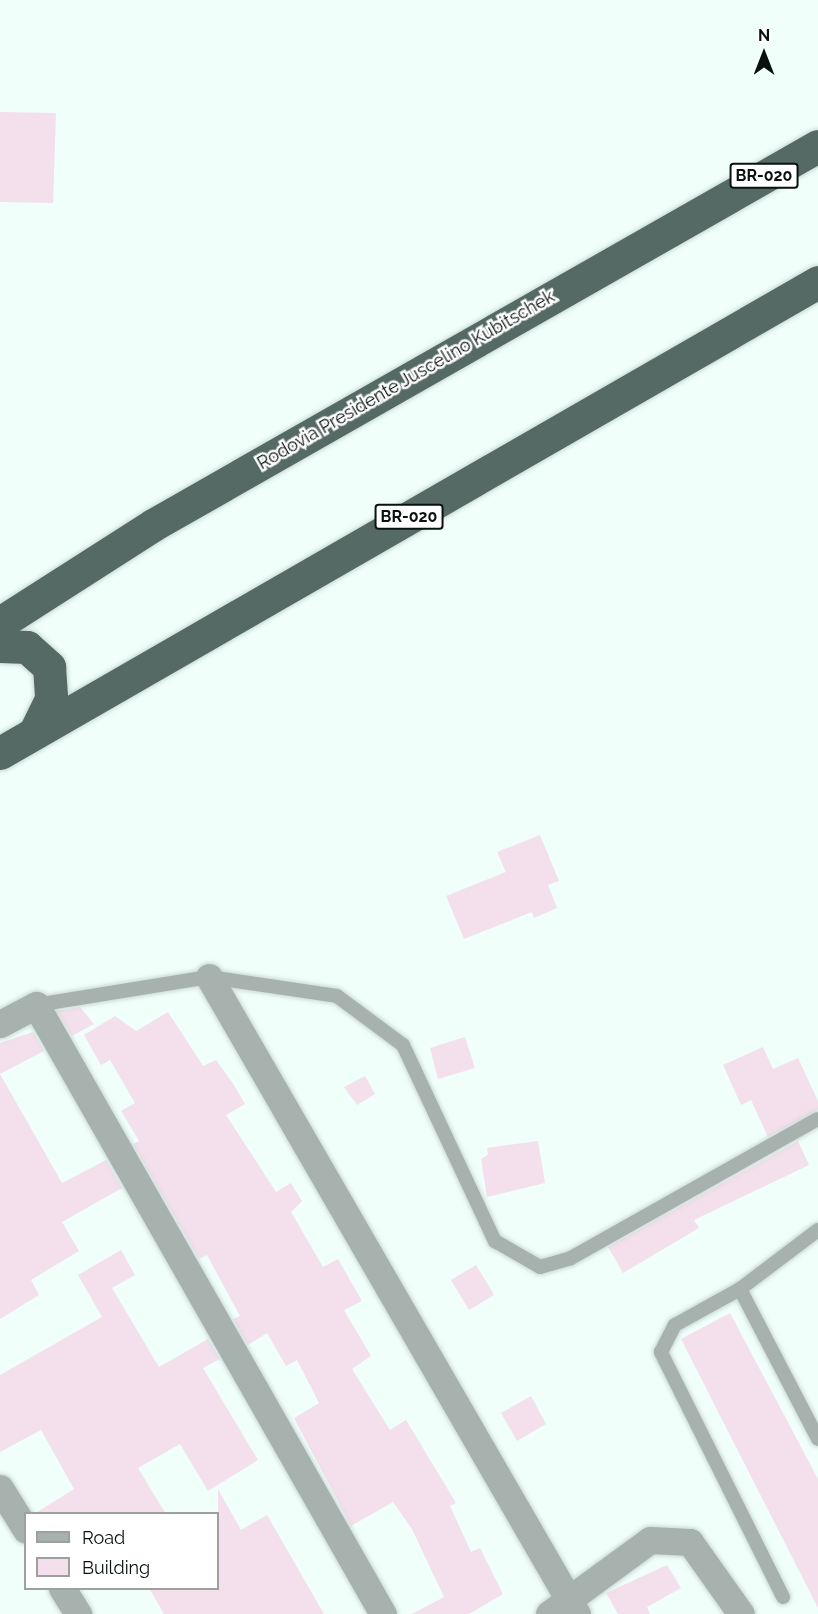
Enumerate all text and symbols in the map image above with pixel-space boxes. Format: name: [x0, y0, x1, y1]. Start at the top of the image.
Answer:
north arrow: [734, 24, 794, 84]
text: N: [758, 26, 770, 45]
road number: BR-020: [730, 163, 798, 189]
street label: Rodovia Presidente Juscelino Kubitschek: [253, 286, 559, 474]
road number: BR-020: [374, 504, 444, 530]
legend: [24, 1512, 219, 1590]
text: Road: [82, 1527, 125, 1548]
text: Building: [82, 1557, 150, 1578]

